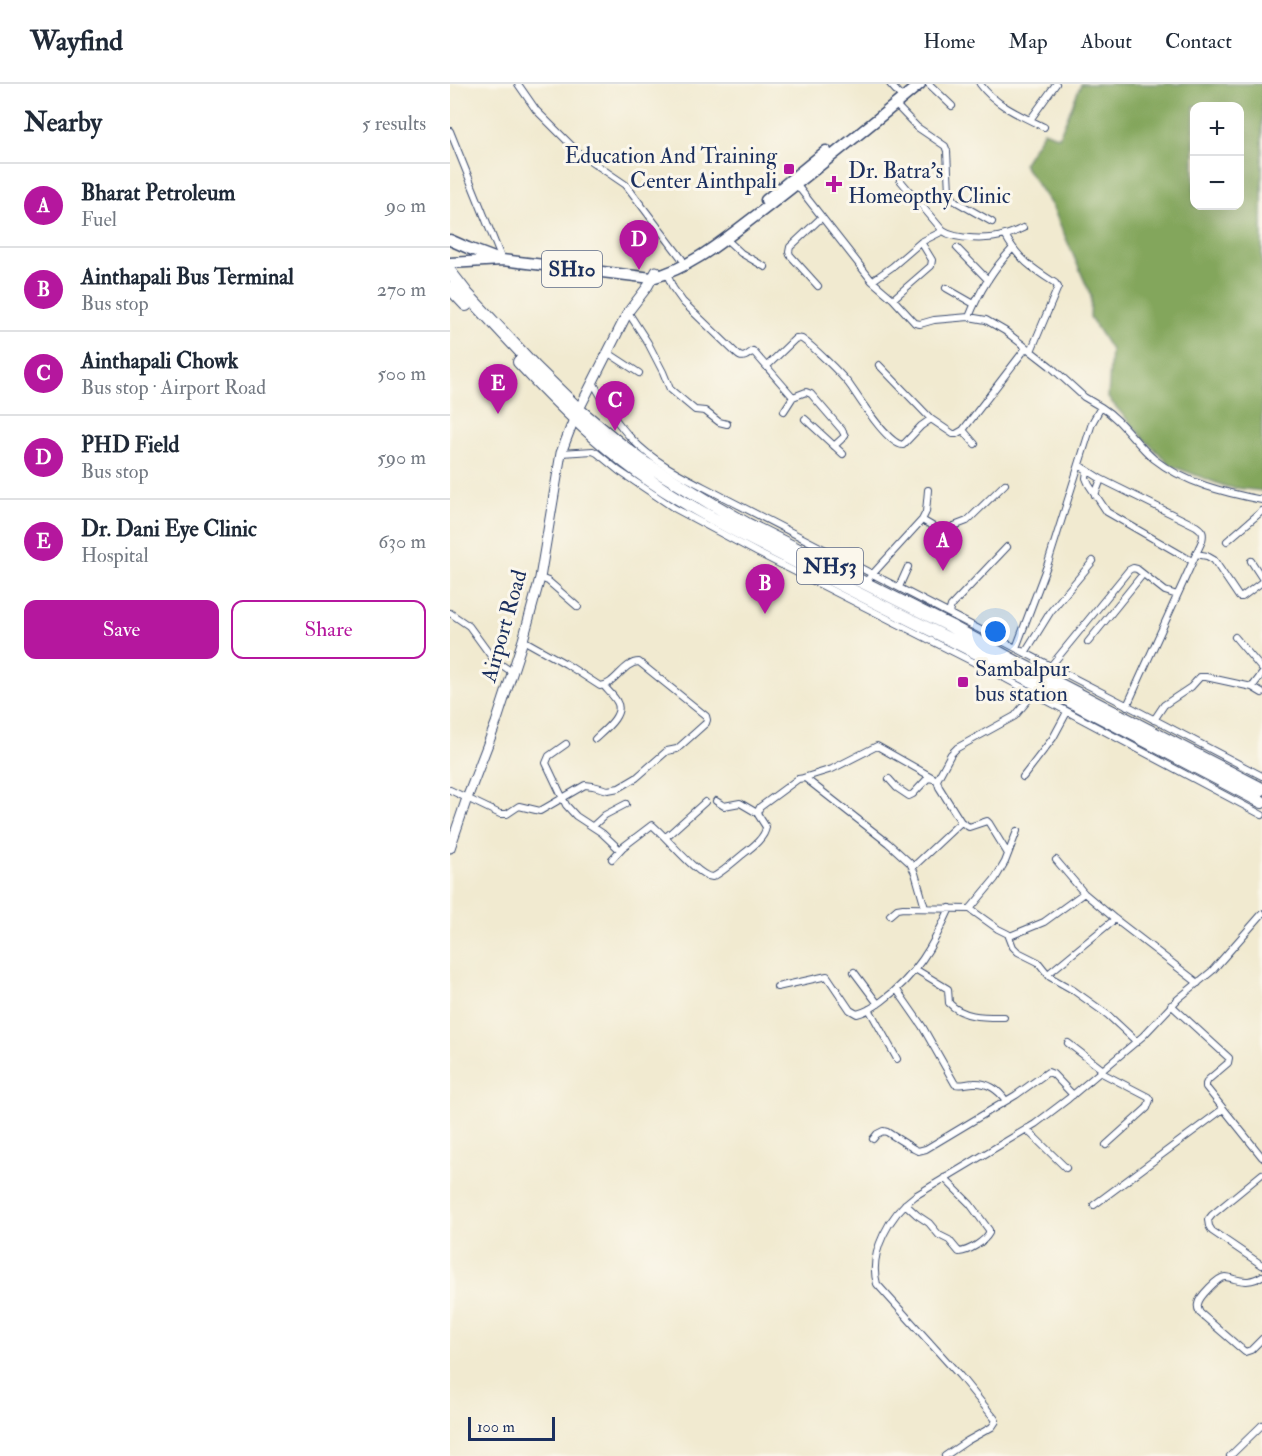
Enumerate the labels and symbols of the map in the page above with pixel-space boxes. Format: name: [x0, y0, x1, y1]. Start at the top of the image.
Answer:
place label: Education And Training Center Ainthpali: [564, 142, 778, 196]
place label: Dr. Batra's Homeopthy Clinic: [848, 157, 1011, 211]
marker: Education And Training Center Ainthpali: [782, 162, 796, 176]
marker: Dr. Batra's Homeopthy Clinic: [825, 175, 843, 193]
pin: D: [620, 220, 658, 270]
road number: SH10: [542, 251, 602, 287]
pin: E: [478, 364, 518, 414]
pin: C: [596, 382, 634, 431]
pin: A: [924, 522, 962, 571]
road number: NH53: [797, 548, 863, 584]
pin: B: [746, 564, 784, 614]
street label: Airport Road: [474, 566, 534, 687]
your location: [981, 617, 1010, 646]
place label: Sambalpur bus station: [975, 655, 1070, 708]
marker: Sambalpur bus station: [956, 675, 970, 689]
scale bar: [468, 1414, 555, 1442]

